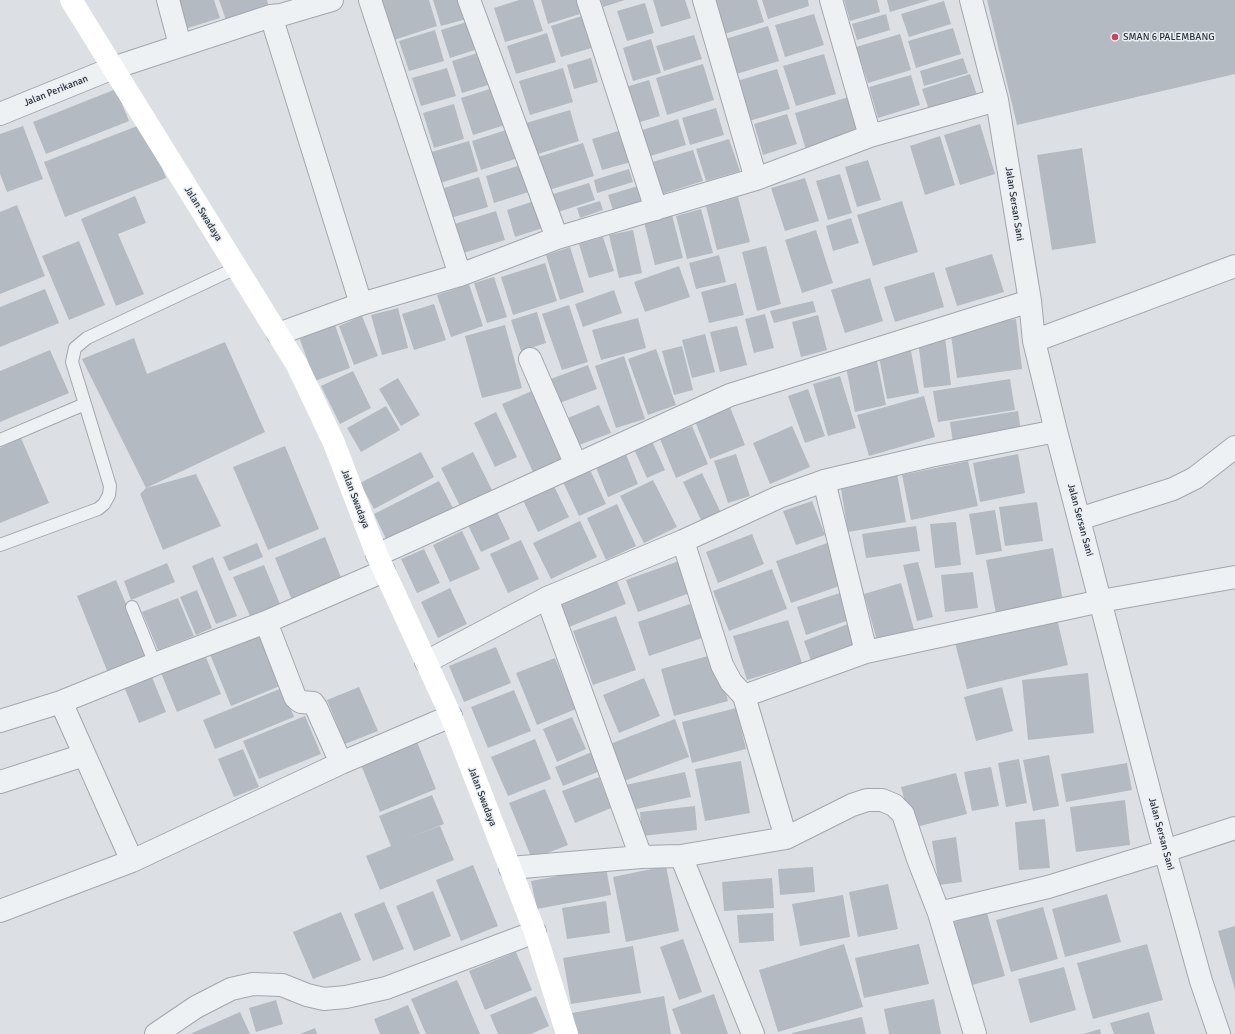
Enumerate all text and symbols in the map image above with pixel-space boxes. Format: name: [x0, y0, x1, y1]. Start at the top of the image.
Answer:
place label: SMAN 6 PALEMBANG: [1123, 31, 1215, 43]
marker: SMAN 6 PALEMBANG: [1110, 32, 1120, 42]
street label: Jalan Perikanan: [22, 73, 90, 109]
street label: Jalan Sersan Sani: [1002, 166, 1026, 242]
street label: Jalan Swadaya: [181, 184, 225, 244]
street label: Jalan Swadaya: [338, 468, 372, 530]
street label: Jalan Sersan Sani: [1064, 482, 1096, 558]
street label: Jalan Swadaya: [465, 766, 499, 828]
street label: Jalan Sersan Sani: [1145, 796, 1177, 872]

